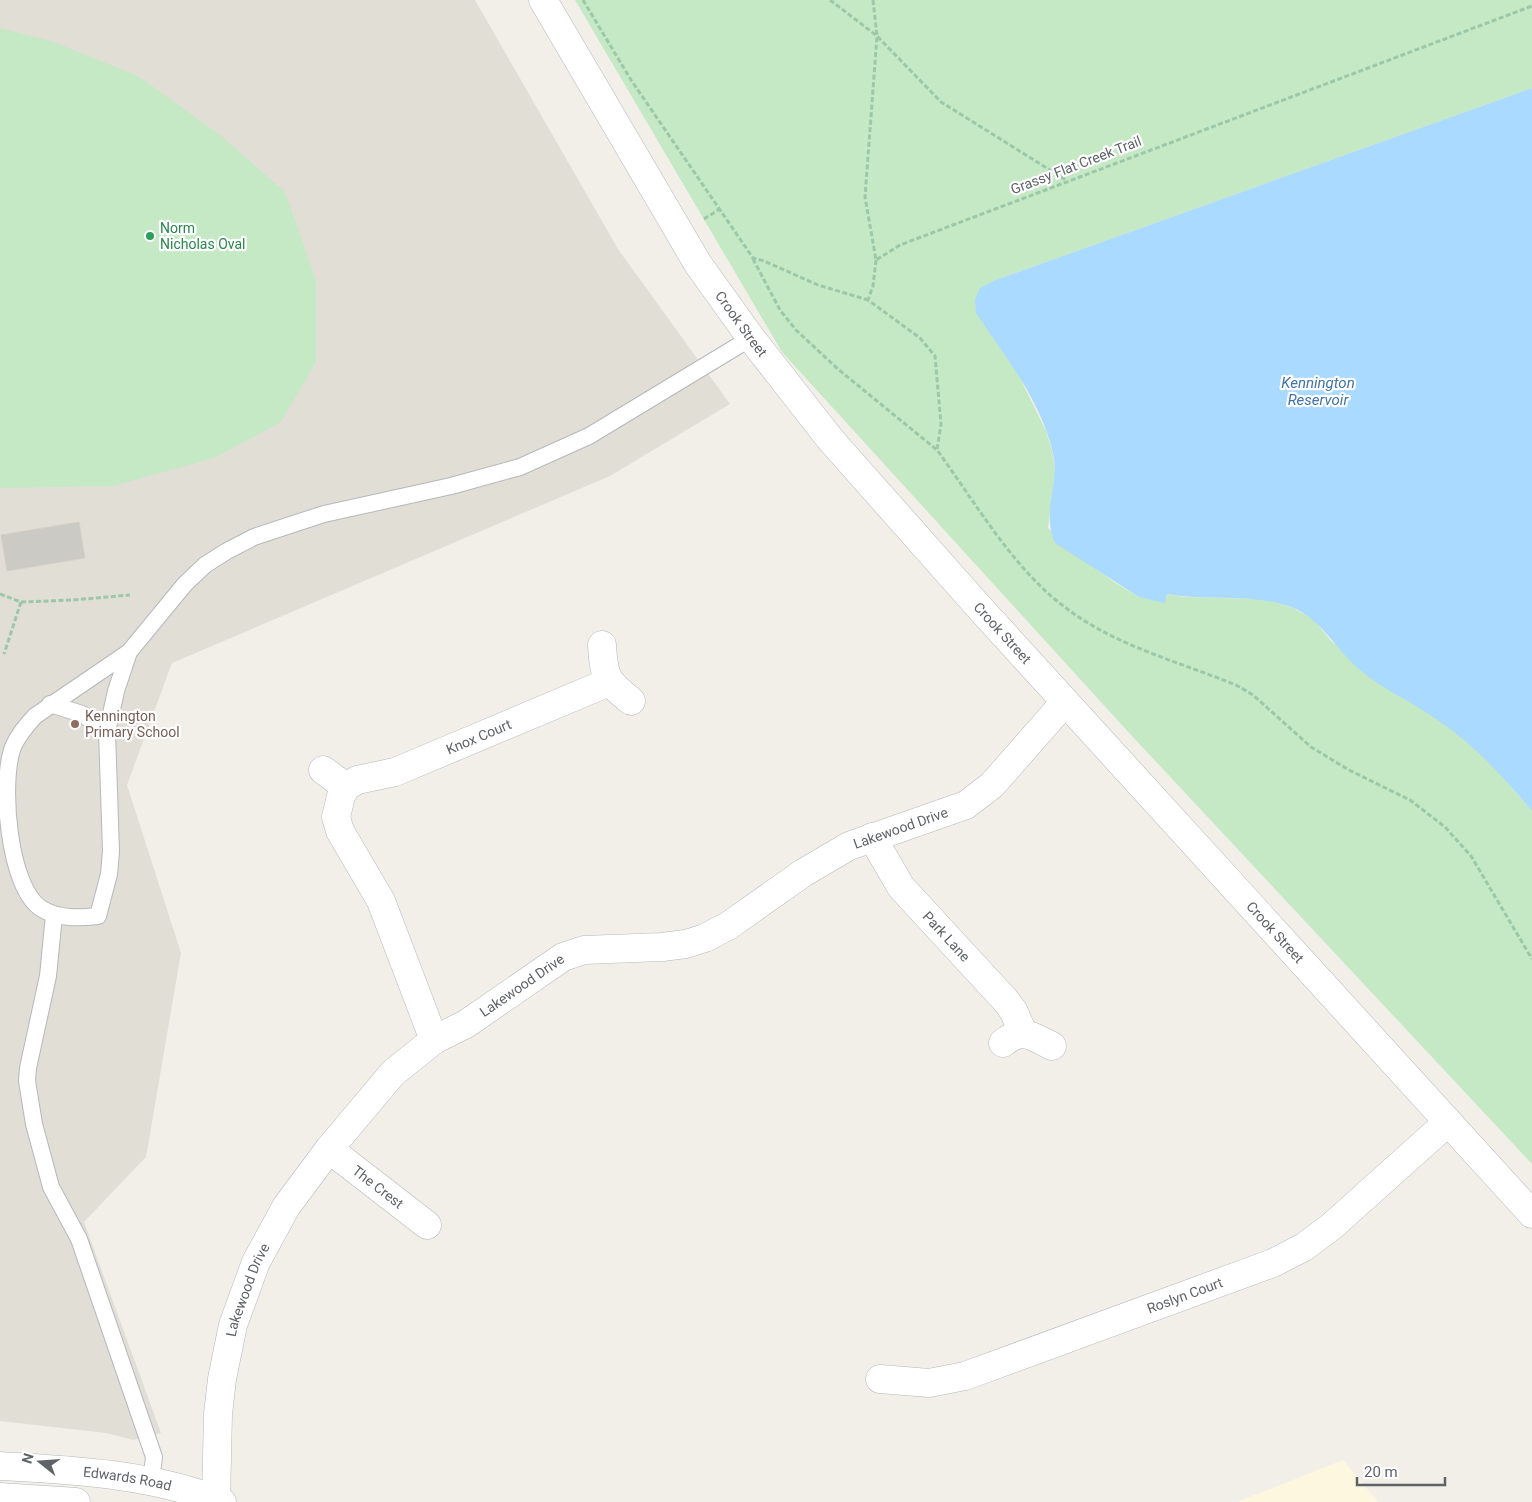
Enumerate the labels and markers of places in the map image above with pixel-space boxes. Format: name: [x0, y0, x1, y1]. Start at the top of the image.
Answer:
place label: Norm Nicholas Oval: [160, 220, 245, 252]
marker: Norm Nicholas Oval: [144, 230, 156, 242]
place label: Kennington Primary School: [85, 708, 180, 740]
marker: Kennington Primary School: [69, 718, 81, 730]

